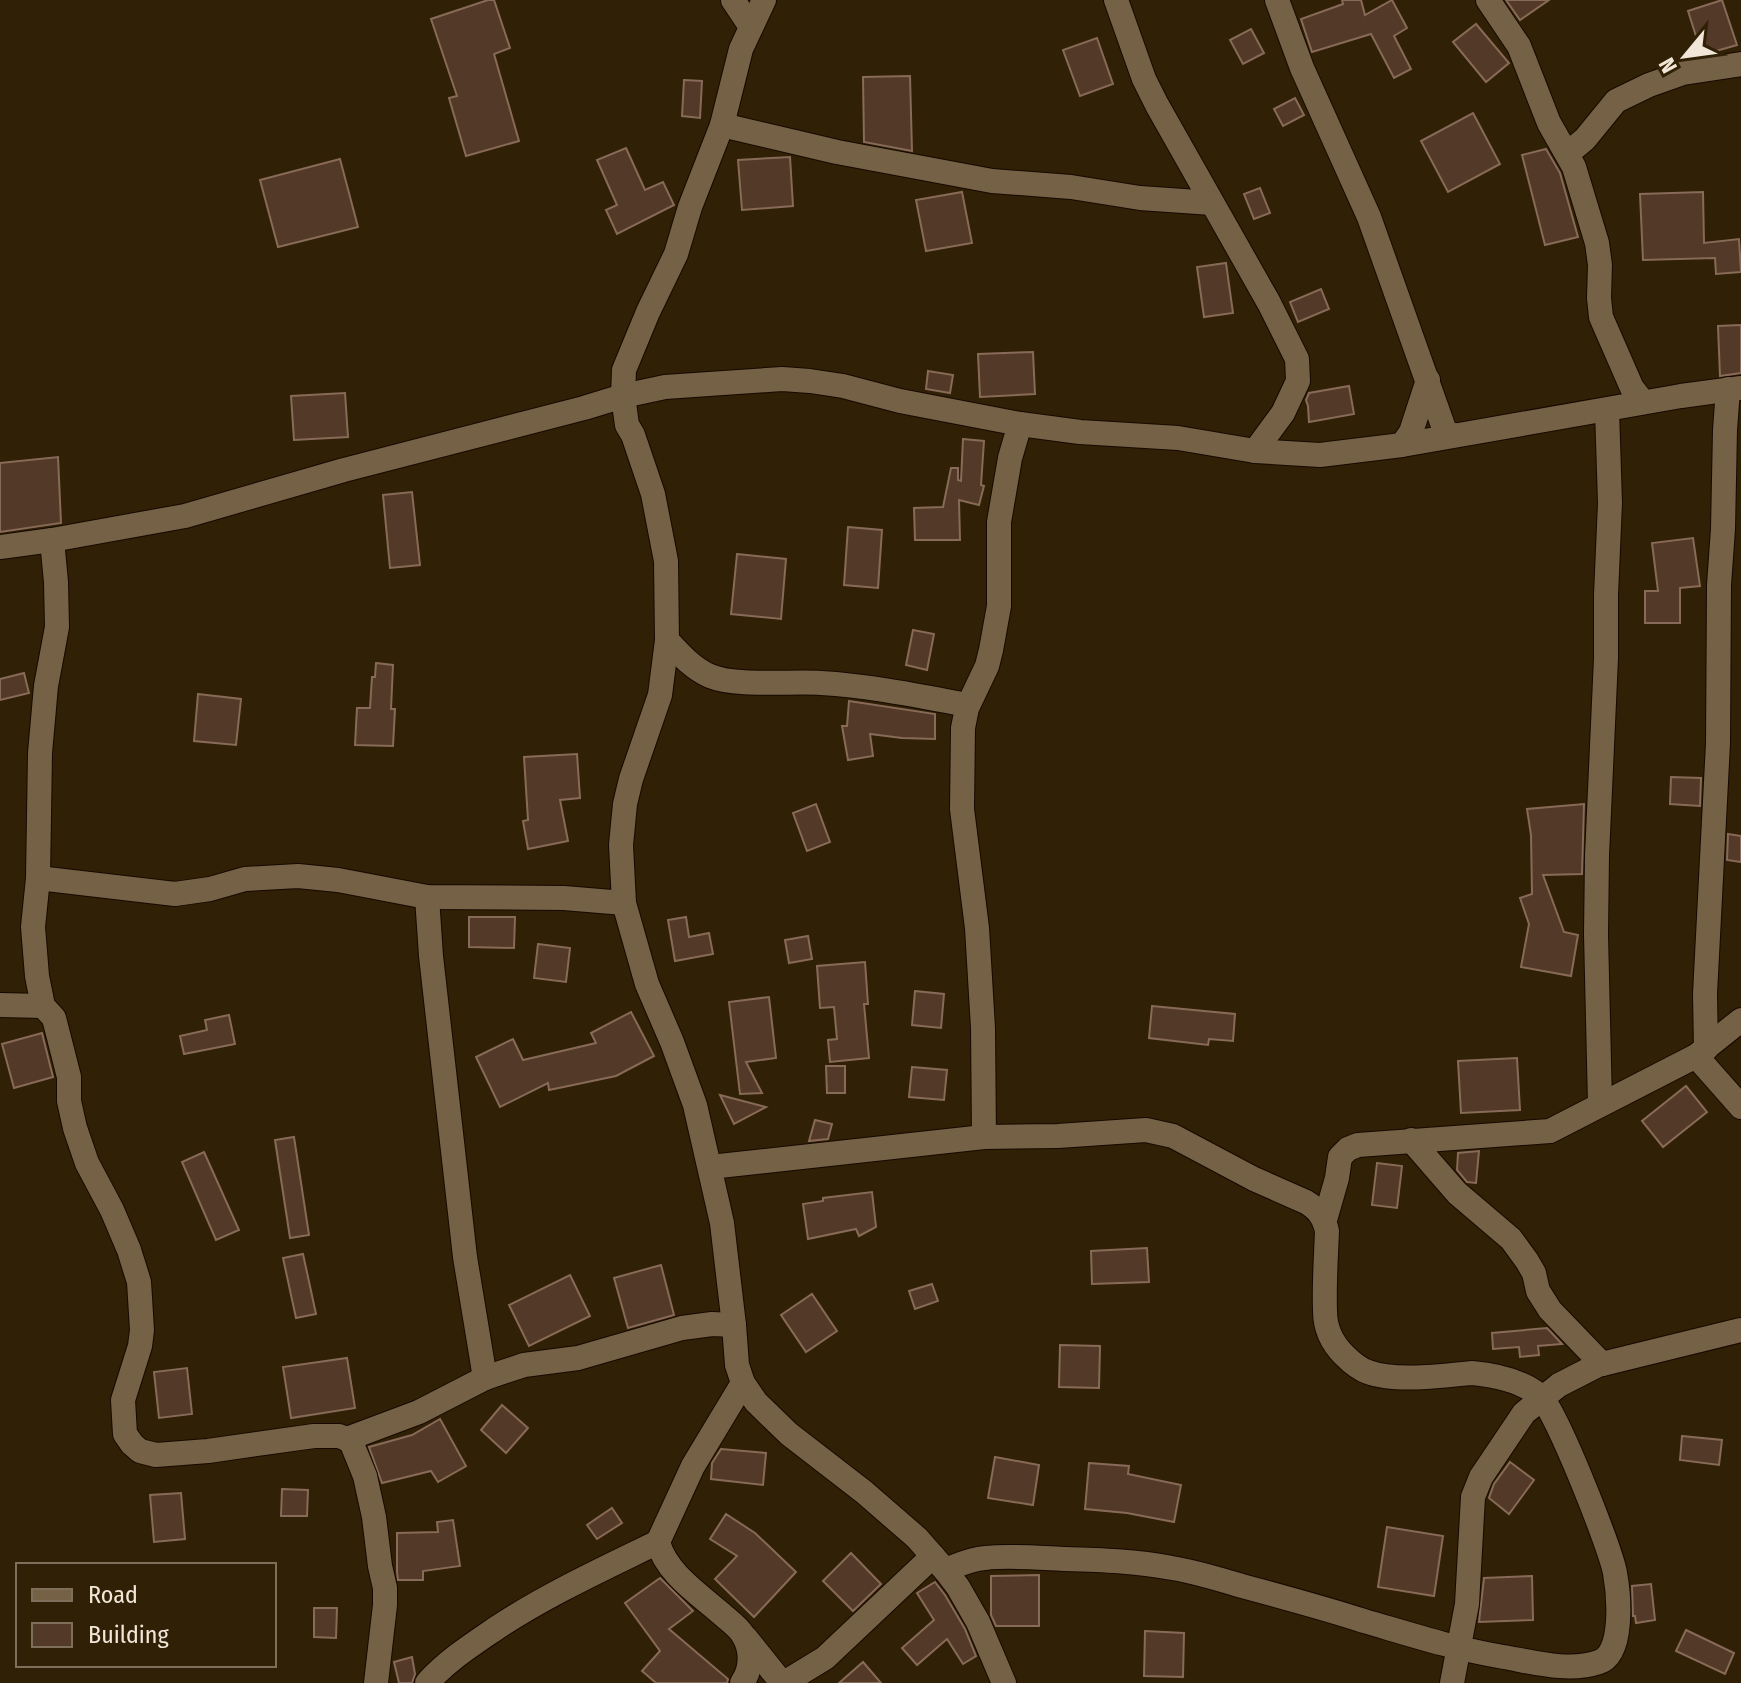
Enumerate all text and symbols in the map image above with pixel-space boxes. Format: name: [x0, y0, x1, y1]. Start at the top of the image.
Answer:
north arrow: [1645, 16, 1725, 96]
text: N: [1653, 53, 1683, 78]
legend: [16, 1563, 276, 1667]
text: Road: [88, 1581, 138, 1609]
text: Building: [88, 1621, 170, 1649]

